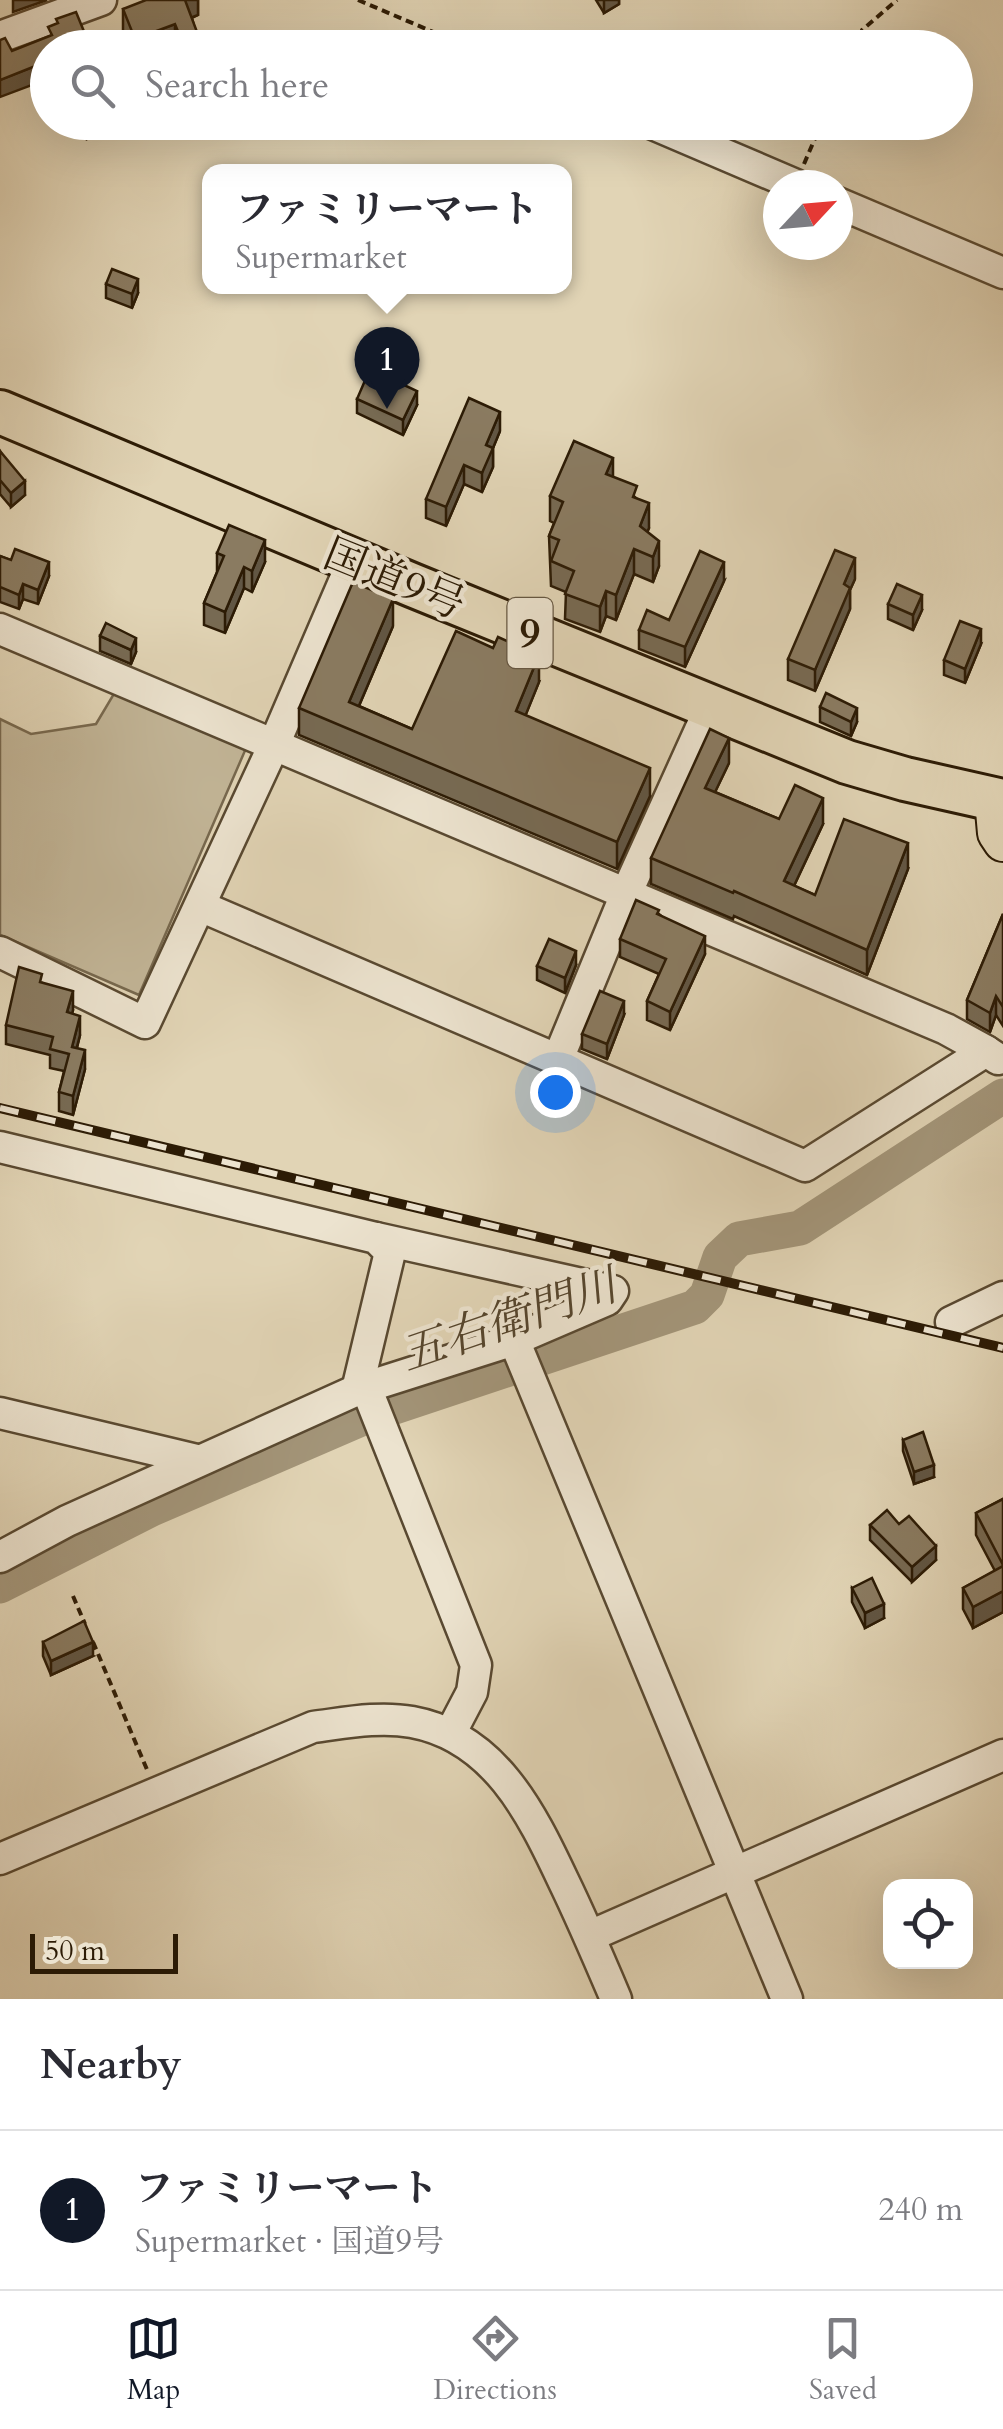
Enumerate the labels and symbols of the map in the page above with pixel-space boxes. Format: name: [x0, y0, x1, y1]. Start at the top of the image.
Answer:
north arrow: [763, 170, 853, 260]
pin: 1: [354, 326, 420, 409]
street label: 国道9号: [315, 525, 474, 633]
road number: 9: [508, 598, 552, 668]
your location: [530, 1067, 581, 1118]
water label: 五右衛門川: [392, 1253, 630, 1386]
scale bar: [30, 1929, 178, 1974]

